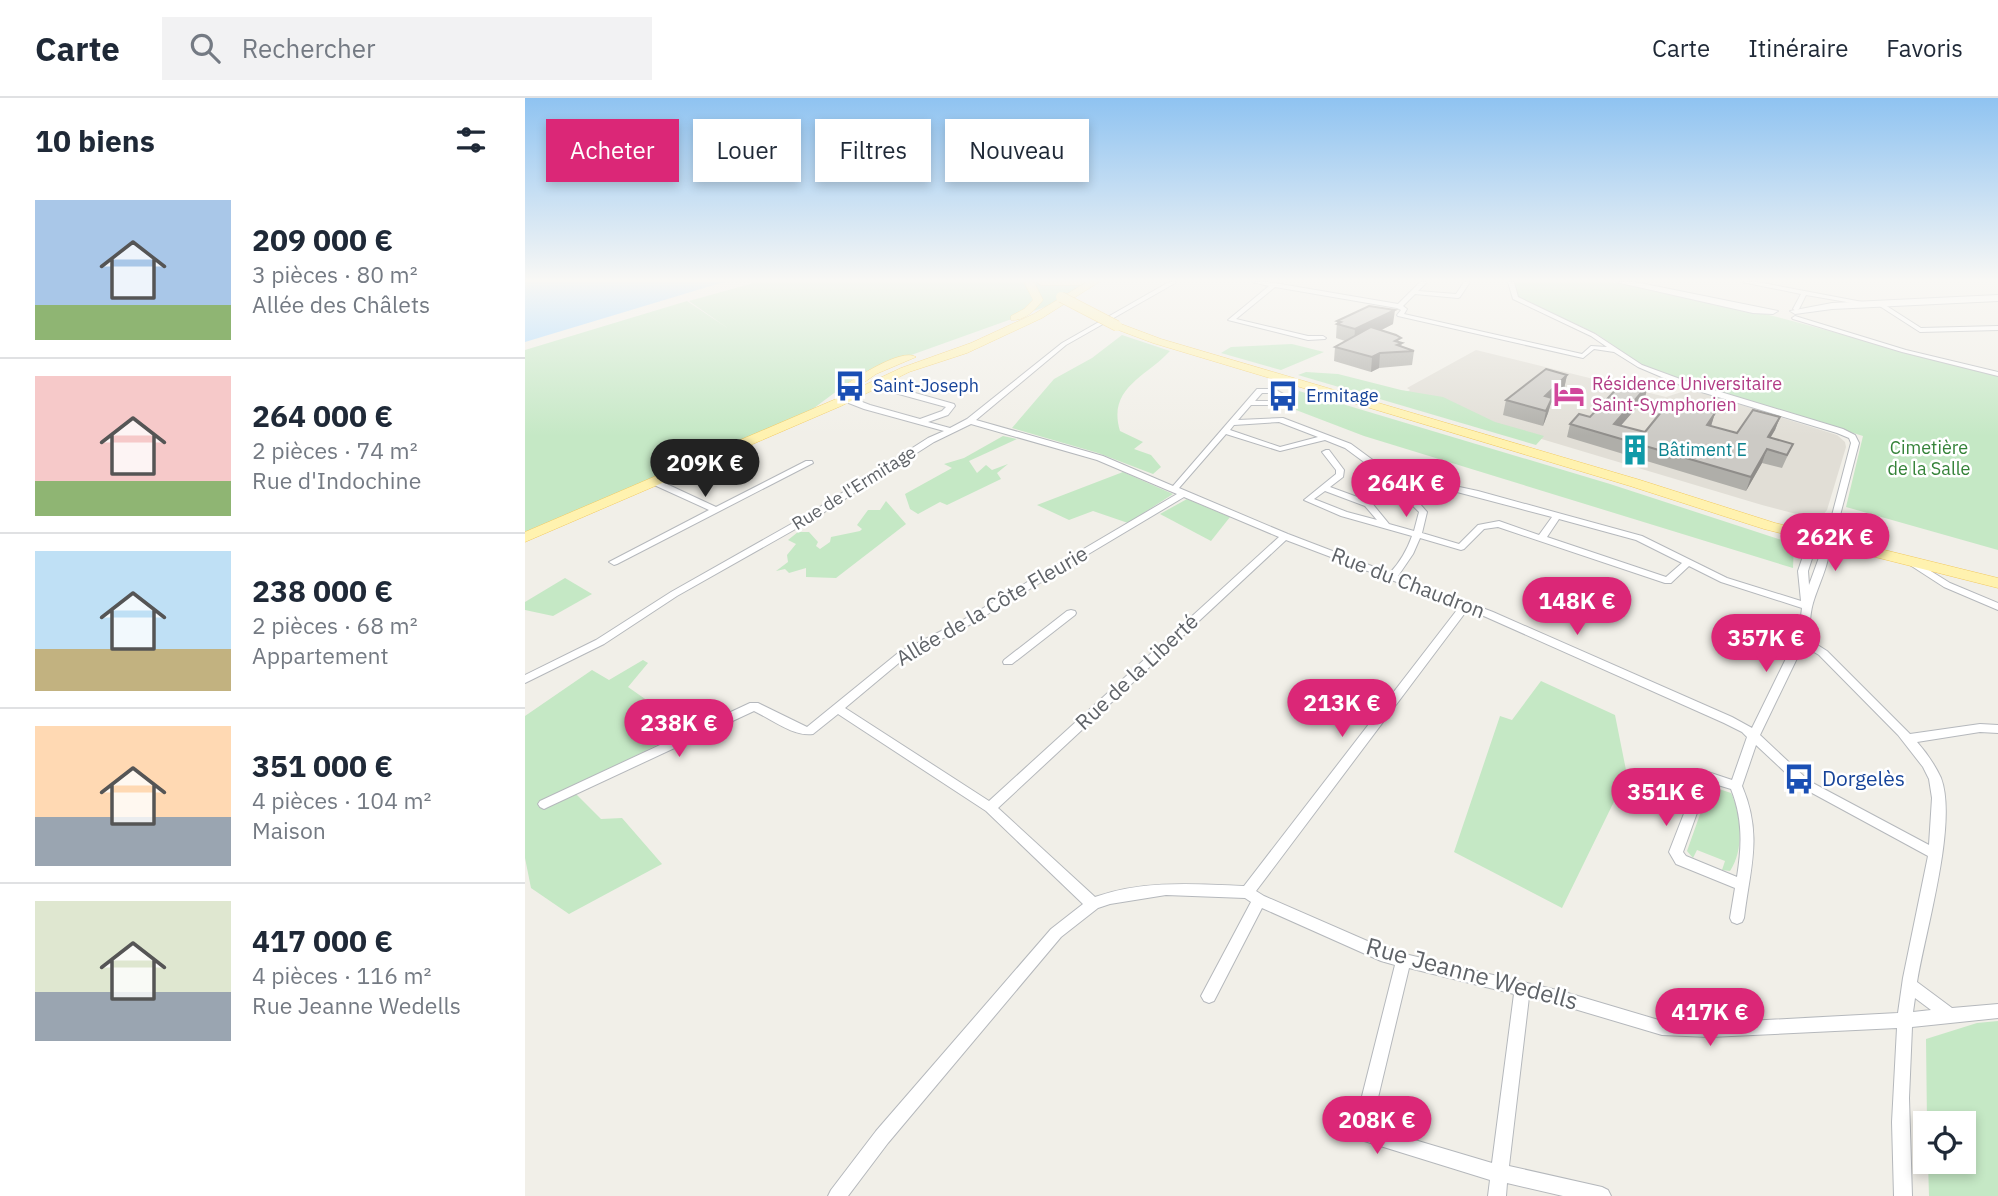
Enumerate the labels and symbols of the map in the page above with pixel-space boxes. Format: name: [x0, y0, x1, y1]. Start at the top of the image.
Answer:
bus stop icon: Saint-Joseph: [833, 369, 867, 403]
place label: Résidence Universitaire Saint-Symphorien: [1592, 372, 1782, 416]
place label: Saint-Joseph: [873, 374, 979, 397]
hotel icon: Résidence Universitaire Saint-Symphorien: [1552, 377, 1586, 411]
bus stop icon: Ermitage: [1266, 379, 1300, 413]
place label: Ermitage: [1306, 384, 1379, 407]
building icon: Bâtiment E: [1618, 433, 1652, 467]
park label: Cimetière de la Salle: [1888, 436, 1971, 480]
place label: Bâtiment E: [1658, 438, 1747, 461]
pin: 209K €: [648, 440, 762, 499]
street label: Rue de l'Ermitage: [787, 440, 920, 535]
pin: 264K €: [1349, 460, 1463, 519]
pin: 262K €: [1778, 514, 1892, 573]
street label: Allée de la Côte Fleurie: [890, 539, 1093, 672]
street label: Rue du Chaudron: [1327, 540, 1489, 624]
pin: 148K €: [1520, 578, 1634, 637]
street label: Rue de la Liberté: [1069, 607, 1204, 736]
pin: 357K €: [1709, 614, 1823, 674]
pin: 213K €: [1285, 680, 1399, 739]
pin: 238K €: [622, 700, 736, 759]
bus stop icon: Dorgelès: [1782, 762, 1816, 796]
place label: Dorgelès: [1822, 764, 1905, 792]
pin: 351K €: [1609, 768, 1723, 828]
street label: Rue Jeanne Wedells: [1363, 929, 1582, 1017]
pin: 417K €: [1653, 988, 1767, 1048]
pin: 208K €: [1320, 1096, 1434, 1156]

